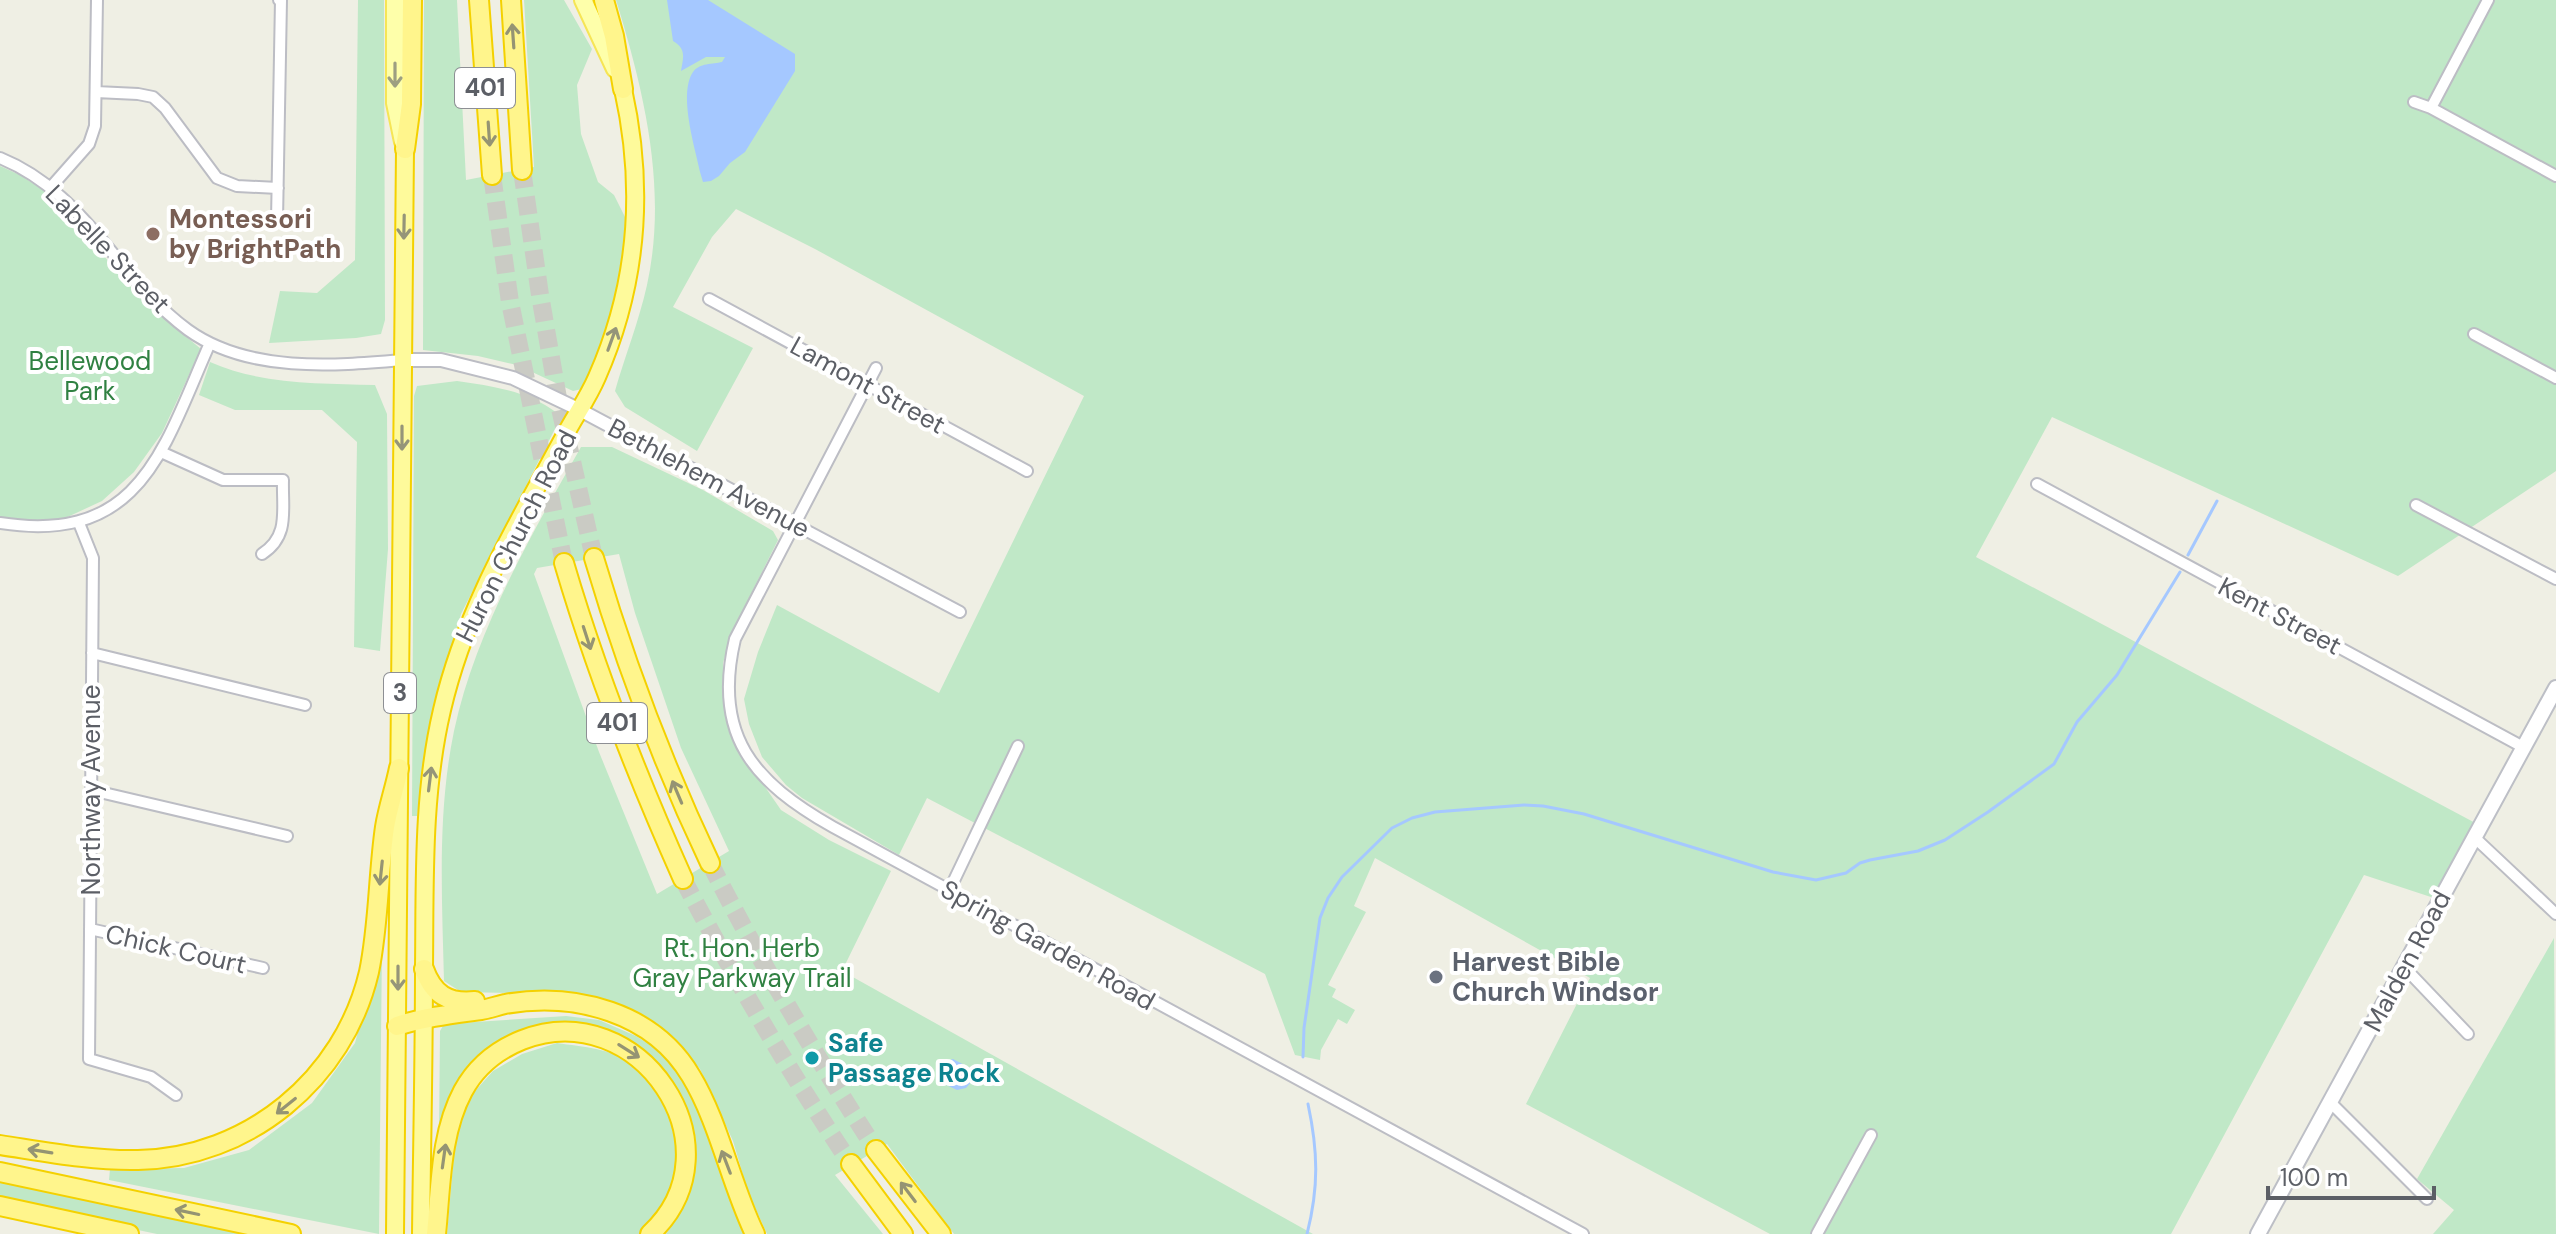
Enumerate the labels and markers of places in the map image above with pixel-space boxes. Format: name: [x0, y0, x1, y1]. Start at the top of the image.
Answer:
place label: Montessori by BrightPath: [169, 202, 341, 266]
marker: Montessori by BrightPath: [144, 225, 162, 243]
place label: Harvest Bible Church Windsor: [1452, 945, 1659, 1009]
marker: Harvest Bible Church Windsor: [1427, 968, 1445, 986]
place label: Safe Passage Rock: [828, 1026, 1000, 1090]
marker: Safe Passage Rock: [803, 1049, 821, 1067]

